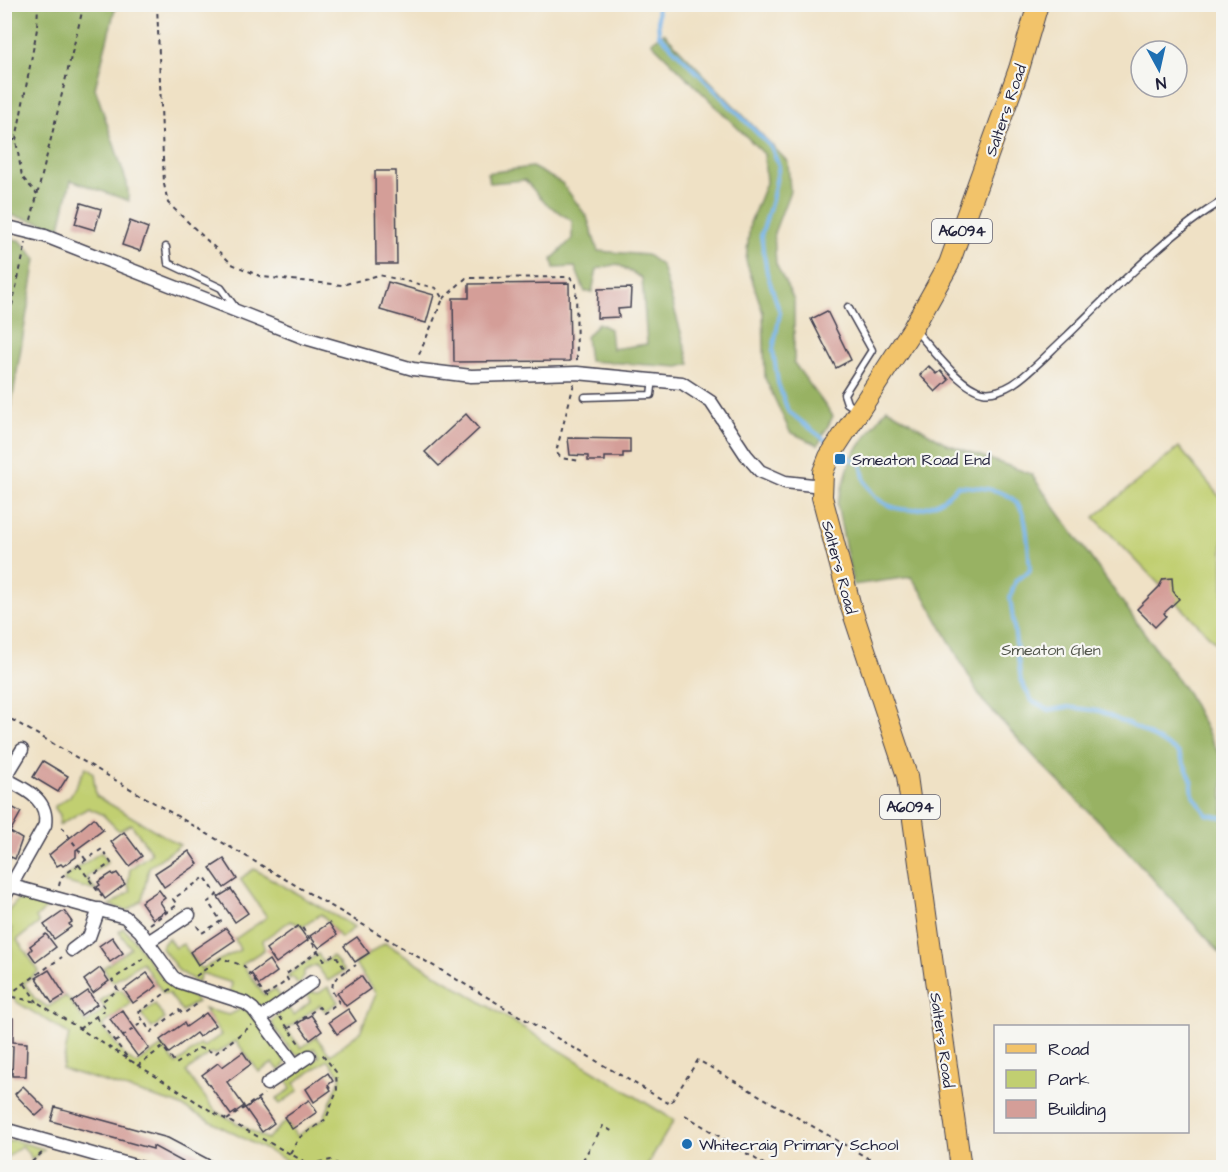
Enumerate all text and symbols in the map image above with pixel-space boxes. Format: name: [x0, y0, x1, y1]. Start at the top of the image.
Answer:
north arrow: [1129, 39, 1189, 99]
street label: Salters Road: [980, 61, 1032, 159]
text: N: [1154, 71, 1167, 94]
road number: A6094: [932, 219, 992, 243]
place label: Smeaton Road End: [852, 449, 990, 471]
marker: Smeaton Road End: [833, 452, 847, 466]
street label: Salters Road: [816, 518, 862, 617]
park label: Smeaton Glen: [1001, 639, 1101, 661]
road number: A6094: [880, 795, 940, 819]
street label: Salters Road: [924, 991, 960, 1089]
legend: [994, 1025, 1189, 1133]
text: Road: [1048, 1037, 1089, 1062]
text: Park: [1048, 1067, 1090, 1092]
text: Building: [1048, 1097, 1106, 1123]
place label: Whitecraig Primary School: [699, 1134, 899, 1157]
marker: Whitecraig Primary School: [680, 1137, 694, 1151]

